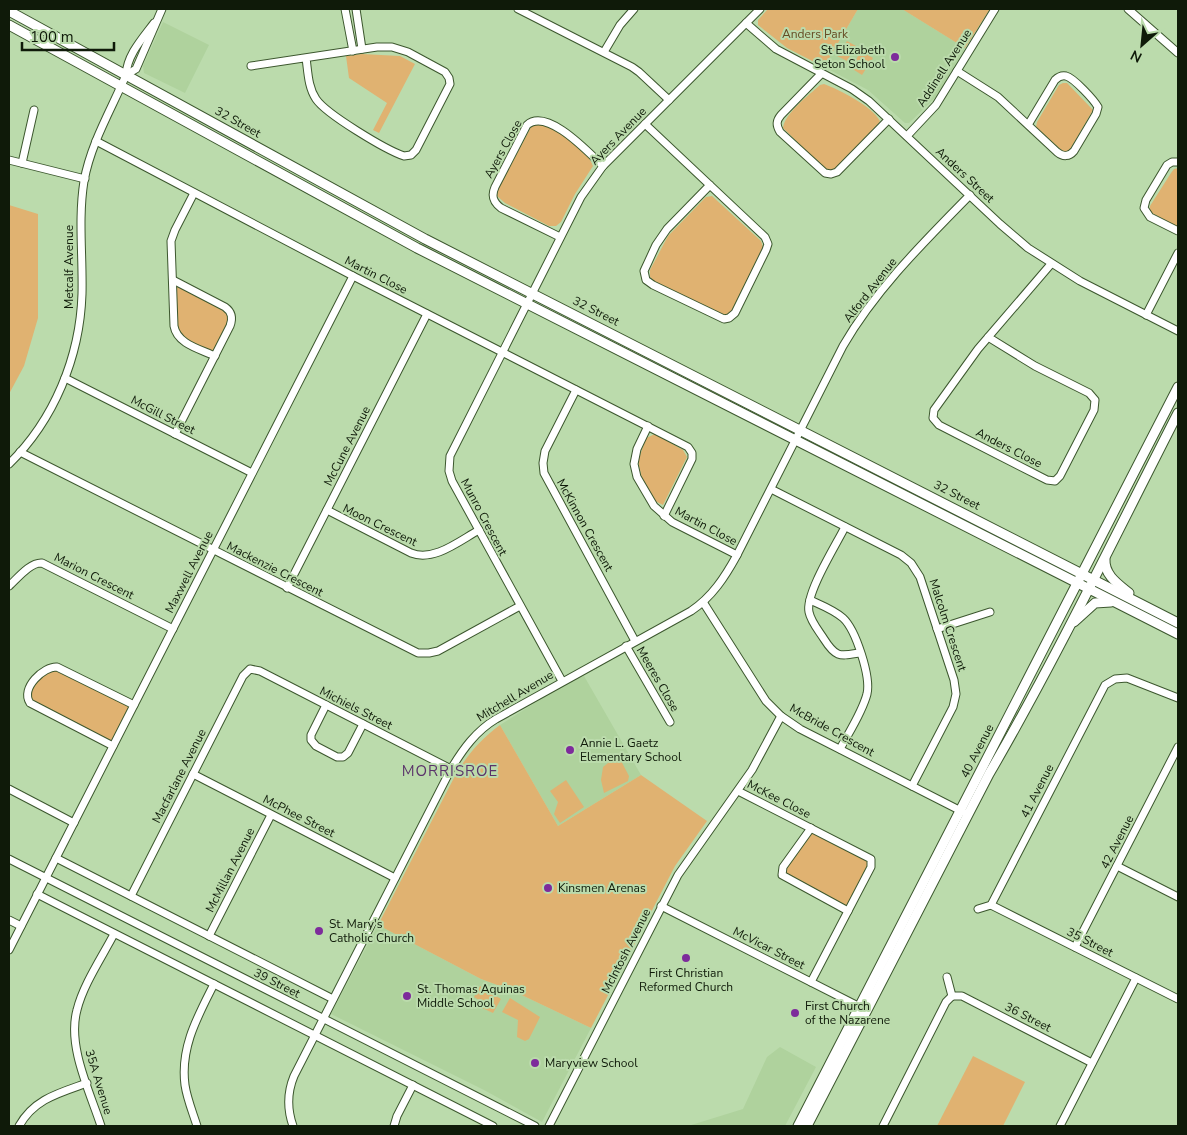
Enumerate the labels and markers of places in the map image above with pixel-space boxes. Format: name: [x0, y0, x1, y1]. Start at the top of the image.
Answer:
place label: St Elizabeth Seton School: [814, 42, 885, 72]
marker: St Elizabeth Seton School: [889, 51, 901, 63]
place label: Annie L. Gaetz Elementary School: [580, 735, 682, 765]
marker: Annie L. Gaetz Elementary School: [564, 744, 576, 756]
place label: Kinsmen Arenas: [558, 880, 646, 896]
marker: Kinsmen Arenas: [542, 882, 554, 894]
place label: St. Mary's Catholic Church: [329, 916, 414, 946]
marker: St. Mary's Catholic Church: [313, 925, 325, 937]
marker: First Christian Reformed Church: [680, 952, 692, 964]
place label: First Christian Reformed Church: [639, 965, 733, 995]
place label: St. Thomas Aquinas Middle School: [417, 981, 525, 1011]
marker: St. Thomas Aquinas Middle School: [401, 990, 413, 1002]
place label: First Church of the Nazarene: [805, 998, 890, 1028]
marker: First Church of the Nazarene: [789, 1007, 801, 1019]
place label: Maryview School: [545, 1055, 638, 1071]
marker: Maryview School: [529, 1057, 541, 1069]

